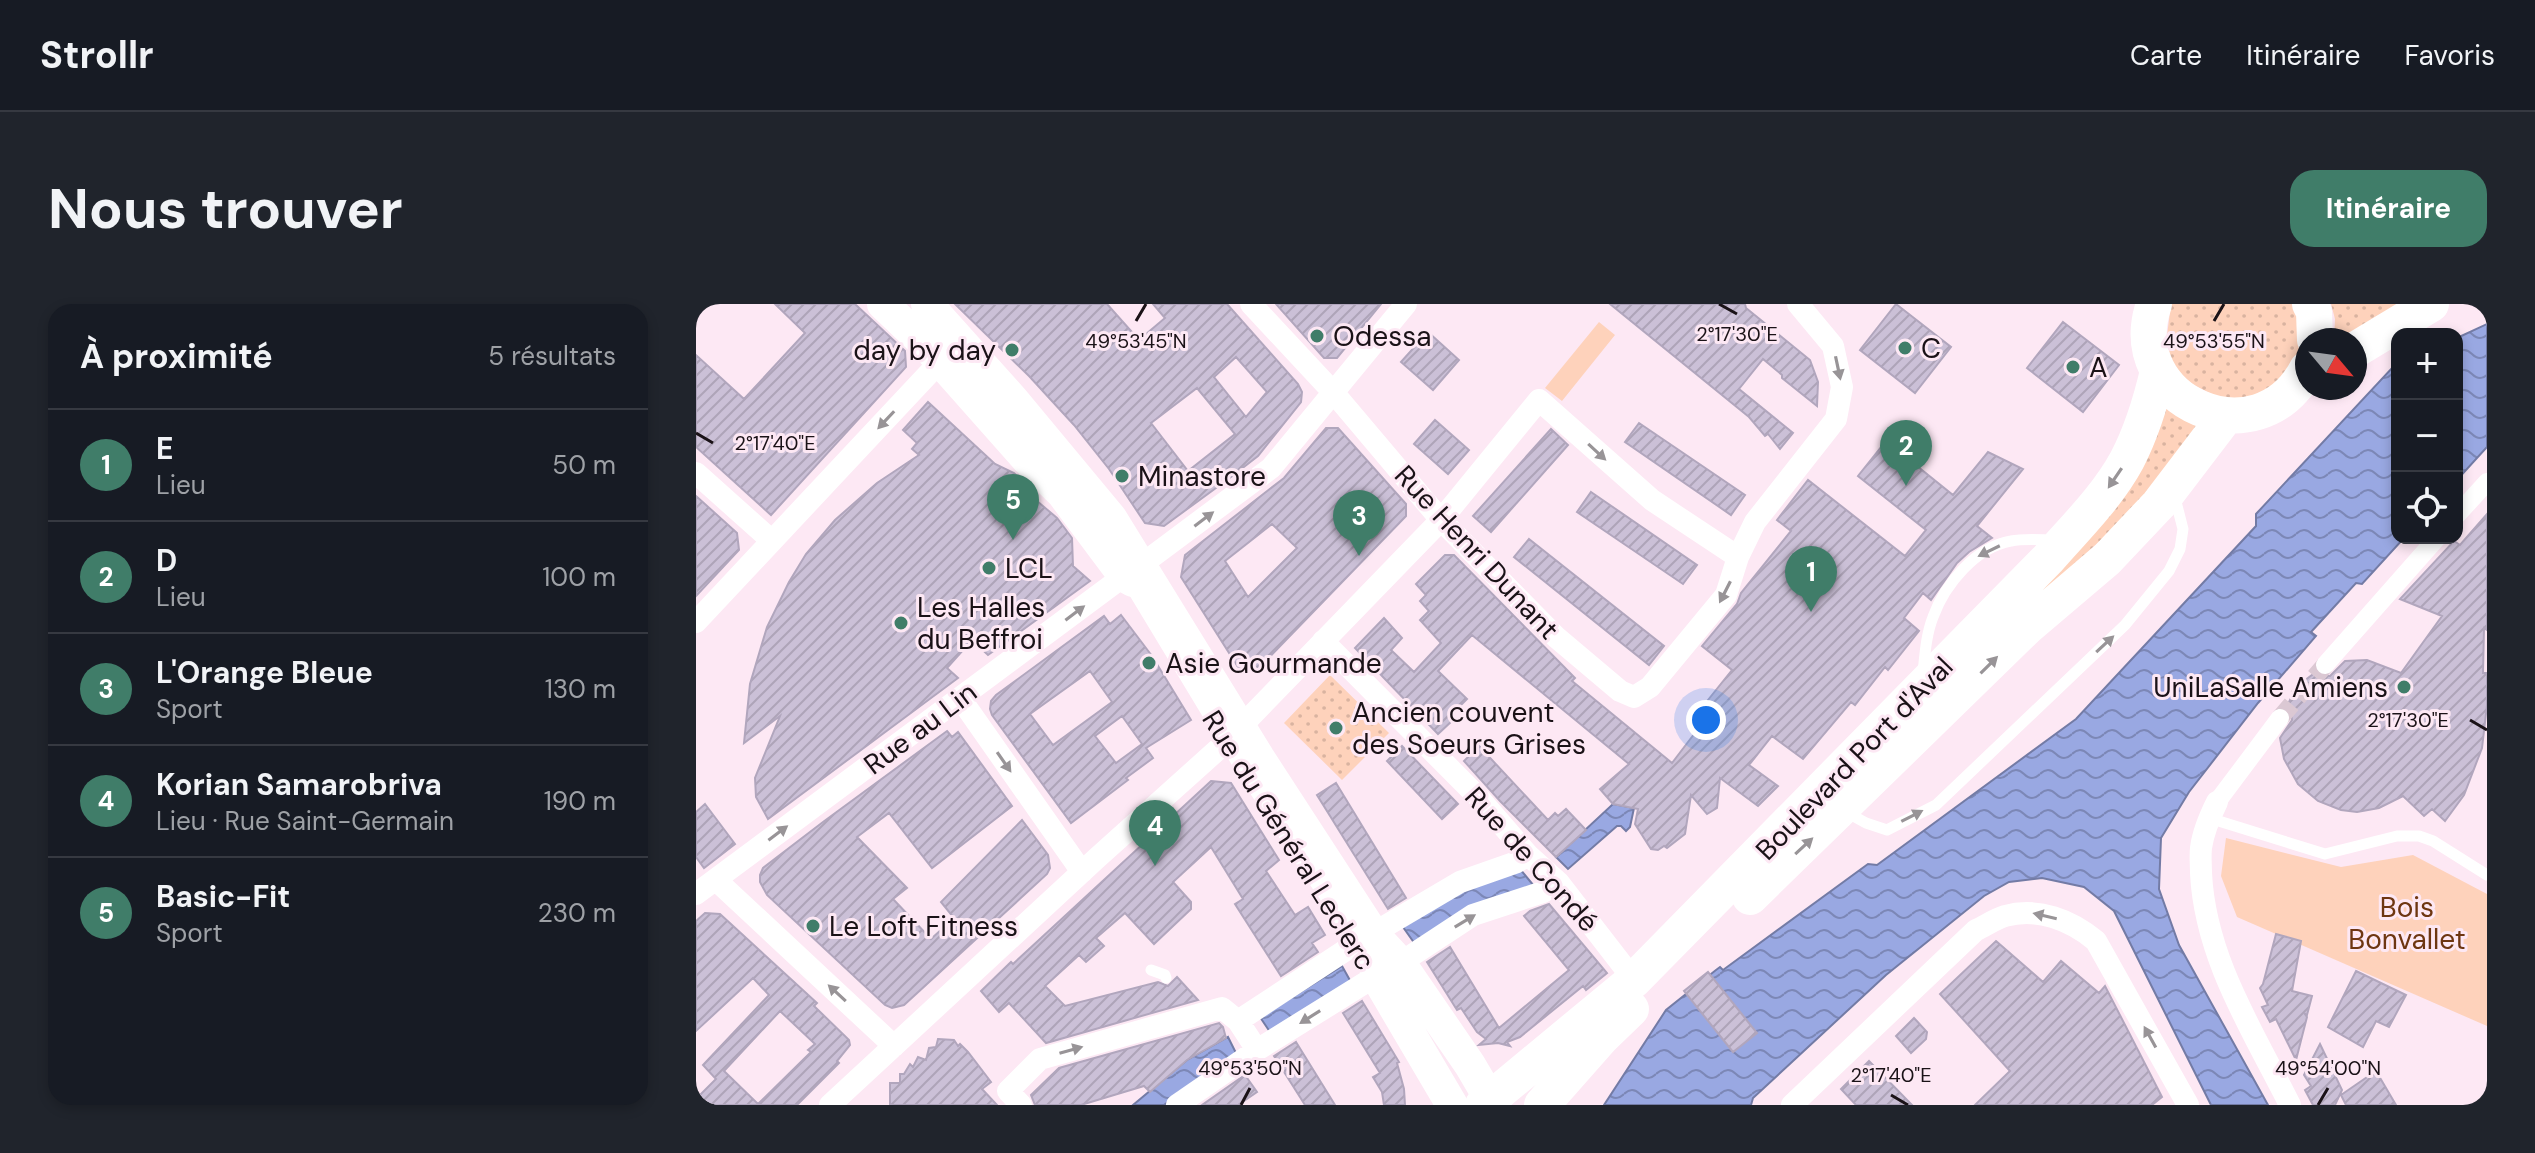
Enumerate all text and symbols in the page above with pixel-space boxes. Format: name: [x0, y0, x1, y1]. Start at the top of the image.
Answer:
text: Strollr: [40, 30, 154, 80]
text: Carte: [2130, 37, 2202, 74]
text: Itinéraire: [2246, 37, 2360, 74]
text: Favoris: [2404, 37, 2495, 74]
button: Itinéraire: [2290, 170, 2487, 247]
text: Nous trouver: [48, 172, 403, 245]
place label: Odessa: [1333, 318, 1431, 355]
text: 2°17'30"E: [1696, 321, 1778, 347]
marker: Odessa: [1308, 327, 1326, 345]
text: 49°53'45"N: [1085, 328, 1187, 354]
text: 49°53'55"N: [2163, 328, 2265, 354]
north arrow: [2295, 328, 2367, 400]
map controls: [2391, 328, 2463, 544]
button: +: [2391, 328, 2463, 400]
place label: C: [1921, 330, 1941, 367]
place label: day by day: [853, 332, 996, 369]
text: À proximité: [80, 334, 273, 379]
text: 5 résultats: [488, 339, 616, 373]
marker: C: [1896, 339, 1914, 357]
marker: day by day: [1003, 341, 1021, 359]
place label: A: [2089, 349, 2108, 386]
one-way arrow: [1832, 356, 1845, 381]
marker: A: [2064, 358, 2082, 376]
button: −: [2391, 400, 2463, 472]
one-way arrow: [877, 410, 895, 429]
pin: 2: [1880, 420, 1932, 486]
text: E: [156, 429, 174, 468]
text: 2°17'40"E: [735, 430, 815, 456]
one-way arrow: [1588, 442, 1607, 460]
text: 1: [101, 448, 111, 482]
text: 50 m: [552, 448, 616, 482]
street label: Rue Henri Dunant: [1386, 457, 1567, 647]
place label: Minastore: [1138, 458, 1266, 495]
marker: Minastore: [1113, 467, 1131, 485]
text: Lieu: [156, 468, 206, 502]
one-way arrow: [2107, 468, 2122, 489]
button: locate: [2391, 472, 2463, 544]
pin: 5: [987, 474, 1039, 540]
pin: 3: [1333, 490, 1385, 556]
one-way arrow: [1194, 511, 1214, 527]
text: D: [156, 541, 177, 580]
one-way arrow: [1977, 544, 2000, 558]
pin: 1: [1785, 546, 1837, 612]
place label: LCL: [1005, 550, 1053, 587]
marker: LCL: [980, 559, 998, 577]
text: 2: [98, 560, 114, 594]
text: 100 m: [542, 560, 616, 594]
text: Lieu: [156, 580, 206, 614]
one-way arrow: [1718, 581, 1731, 604]
place label: Les Halles du Beffroi: [917, 589, 1045, 658]
one-way arrow: [1065, 605, 1085, 621]
marker: Les Halles du Beffroi: [892, 614, 910, 632]
one-way arrow: [2096, 635, 2115, 653]
place label: Asie Gourmande: [1165, 645, 1382, 682]
street label: Boulevard Port d'Aval: [1748, 649, 1961, 868]
text: L'Orange Bleue: [156, 653, 373, 692]
marker: Asie Gourmande: [1140, 654, 1158, 672]
one-way arrow: [1980, 655, 1999, 674]
place label: UniLaSalle Amiens: [2153, 669, 2388, 706]
text: 3: [98, 672, 114, 706]
text: 130 m: [545, 672, 616, 706]
street label: Rue au Lin: [856, 674, 984, 783]
marker: UniLaSalle Amiens: [2395, 678, 2413, 696]
text: Sport: [156, 692, 223, 726]
place label: Ancien couvent des Soeurs Grises: [1352, 694, 1586, 763]
your location: [1686, 700, 1726, 740]
street label: Rue du Général Leclerc: [1194, 703, 1384, 977]
text: 2°17'30"E: [2367, 707, 2449, 733]
marker: Ancien couvent des Soeurs Grises: [1327, 719, 1345, 737]
one-way arrow: [996, 752, 1012, 773]
text: Korian Samarobriva: [156, 765, 442, 804]
street label: Rue de Condé: [1457, 779, 1607, 940]
text: 4: [98, 784, 114, 818]
text: 190 m: [544, 784, 616, 818]
pin: 4: [1129, 800, 1181, 866]
text: Lieu · Rue Saint-Germain: [156, 804, 454, 838]
one-way arrow: [1901, 810, 1924, 823]
one-way arrow: [767, 825, 789, 841]
one-way arrow: [1794, 838, 1813, 856]
text: Basic-Fit: [156, 877, 290, 916]
park label: Bois Bonvallet: [2348, 889, 2466, 958]
text: 5: [98, 896, 114, 930]
text: 230 m: [538, 896, 616, 930]
place label: Le Loft Fitness: [829, 908, 1018, 945]
one-way arrow: [2033, 909, 2058, 921]
one-way arrow: [1454, 914, 1476, 928]
text: Sport: [156, 916, 223, 950]
marker: Le Loft Fitness: [804, 917, 822, 935]
one-way arrow: [828, 984, 847, 1002]
one-way arrow: [1299, 1010, 1321, 1024]
one-way arrow: [2144, 1025, 2157, 1048]
one-way arrow: [1060, 1043, 1084, 1056]
text: 49°53'50"N: [1198, 1055, 1302, 1081]
text: 49°54'00"N: [2275, 1055, 2381, 1081]
text: 2°17'40"E: [1851, 1062, 1931, 1088]

